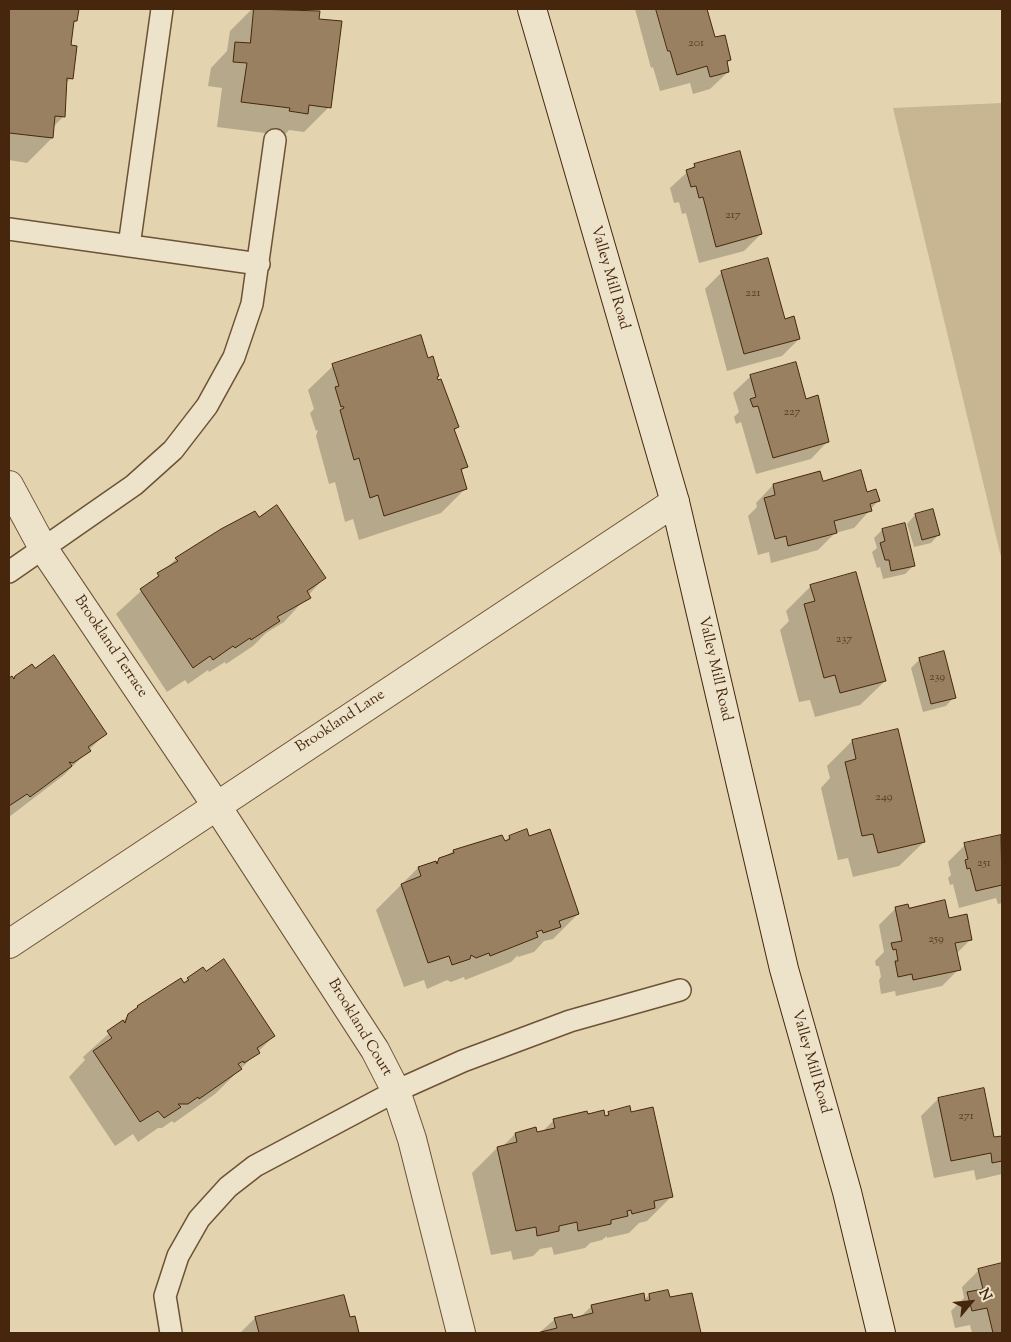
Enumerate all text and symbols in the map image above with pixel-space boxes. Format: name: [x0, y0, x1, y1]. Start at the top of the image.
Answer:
house number: 201: [688, 37, 704, 51]
house number: 217: [725, 209, 741, 223]
street label: Valley Mill Road: [586, 224, 632, 332]
house number: 221: [745, 287, 761, 301]
house number: 227: [783, 406, 801, 420]
street label: Brookland Terrace: [69, 593, 151, 701]
street label: Valley Mill Road: [693, 615, 735, 723]
house number: 237: [836, 633, 852, 647]
house number: 239: [929, 671, 945, 685]
street label: Brookland Lane: [293, 686, 389, 758]
house number: 249: [875, 791, 893, 805]
house number: 251: [977, 857, 991, 871]
house number: 259: [928, 933, 944, 947]
street label: Brookland Court: [323, 976, 395, 1080]
street label: Valley Mill Road: [787, 1008, 833, 1116]
house number: 271: [958, 1110, 974, 1124]
north arrow: [946, 1277, 996, 1327]
text: N: [973, 1285, 996, 1305]

